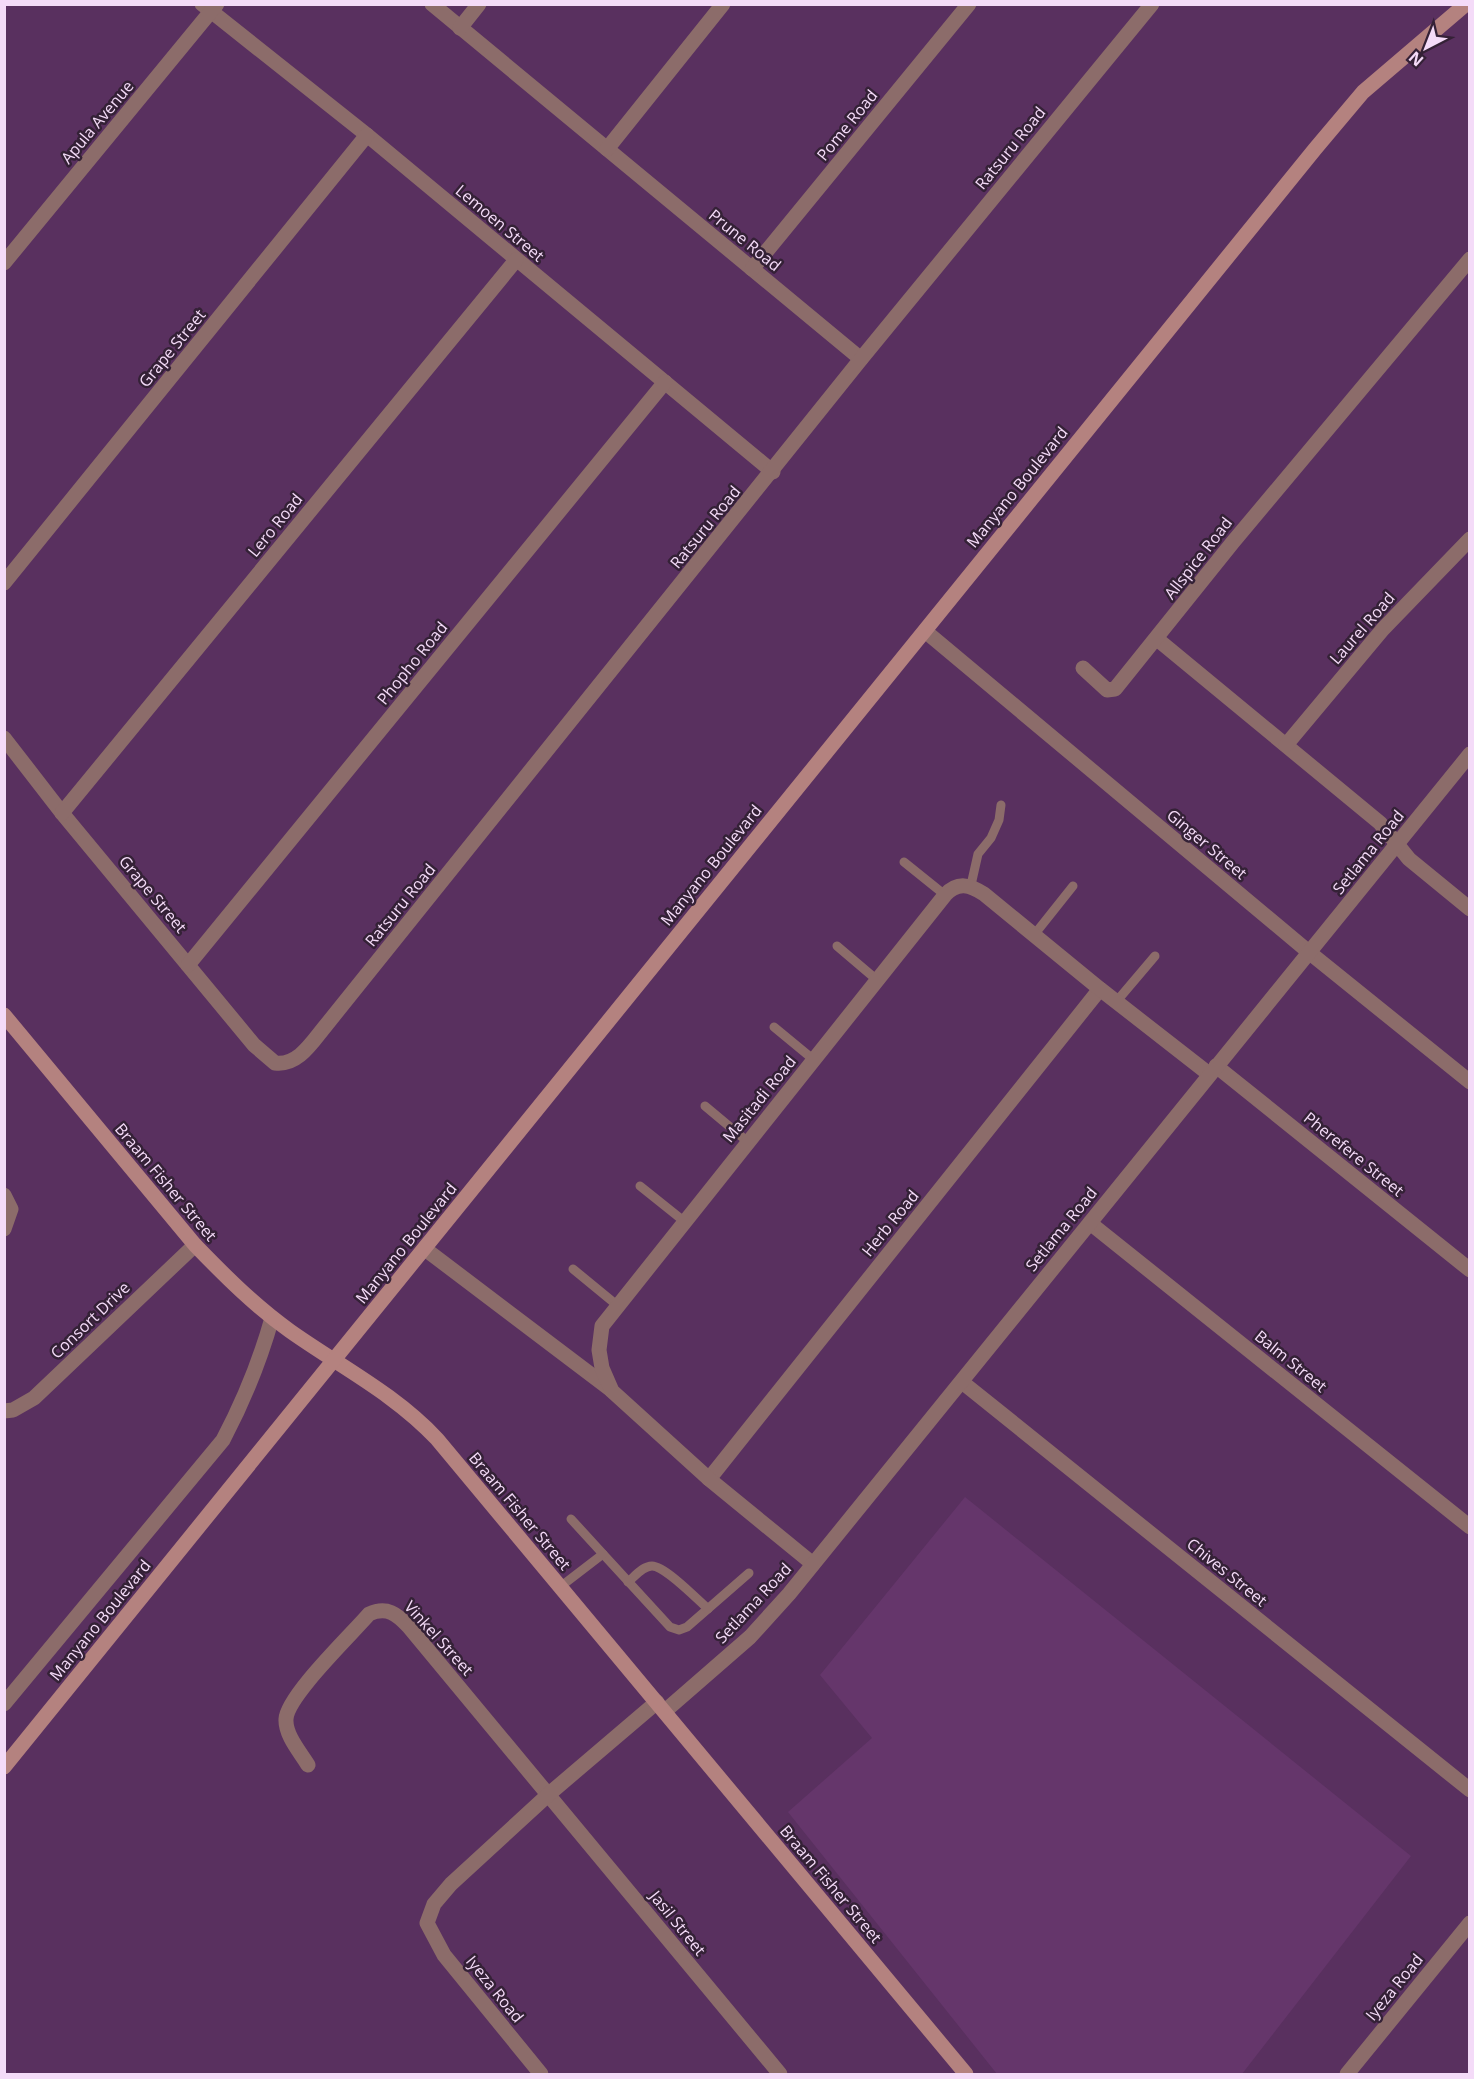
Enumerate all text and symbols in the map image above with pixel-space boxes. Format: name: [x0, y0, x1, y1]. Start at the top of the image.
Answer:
north arrow: [1396, 18, 1456, 78]
text: N: [1404, 47, 1428, 72]
street label: Apula Avenue: [56, 76, 138, 168]
street label: Pome Road: [812, 85, 882, 165]
street label: Ratsuru Road: [970, 102, 1050, 194]
street label: Lemoen Street: [451, 179, 549, 267]
street label: Prune Road: [704, 204, 786, 276]
street label: Grape Street: [134, 304, 211, 392]
street label: Manyano Boulevard: [961, 422, 1073, 552]
street label: Ratsuru Road: [665, 481, 745, 573]
street label: Lero Road: [243, 489, 307, 561]
street label: Allspice Road: [1159, 512, 1237, 604]
street label: Laurel Road: [1325, 587, 1399, 669]
street label: Phopho Road: [372, 617, 452, 709]
street label: Manyano Boulevard: [655, 800, 767, 930]
street label: Ginger Street: [1162, 804, 1252, 884]
street label: Setlama Road: [1327, 805, 1409, 899]
street label: Grape Street: [114, 851, 192, 938]
street label: Ratsuru Road: [360, 859, 440, 951]
street label: Masitadi Road: [717, 1051, 801, 1147]
street label: Pherefere Street: [1299, 1107, 1409, 1201]
street label: Braam Fisher Street: [110, 1118, 222, 1246]
street label: Manyano Boulevard: [350, 1178, 462, 1308]
street label: Setlama Road: [1020, 1182, 1102, 1276]
street label: Herb Road: [856, 1185, 924, 1261]
street label: Consort Drive: [46, 1277, 134, 1363]
street label: Balm Street: [1250, 1325, 1332, 1397]
street label: Braam Fisher Street: [464, 1447, 576, 1575]
street label: Chives Street: [1182, 1533, 1272, 1611]
street label: Manyano Boulevard: [44, 1555, 156, 1685]
street label: Setlama Road: [710, 1558, 796, 1648]
street label: Vinkel Street: [399, 1596, 479, 1680]
street label: Braam Fisher Street: [775, 1820, 887, 1948]
street label: Jasil Street: [644, 1884, 711, 1960]
street label: Iyeza Road: [1360, 1949, 1428, 2025]
street label: Iyeza Road: [461, 1951, 529, 2027]

